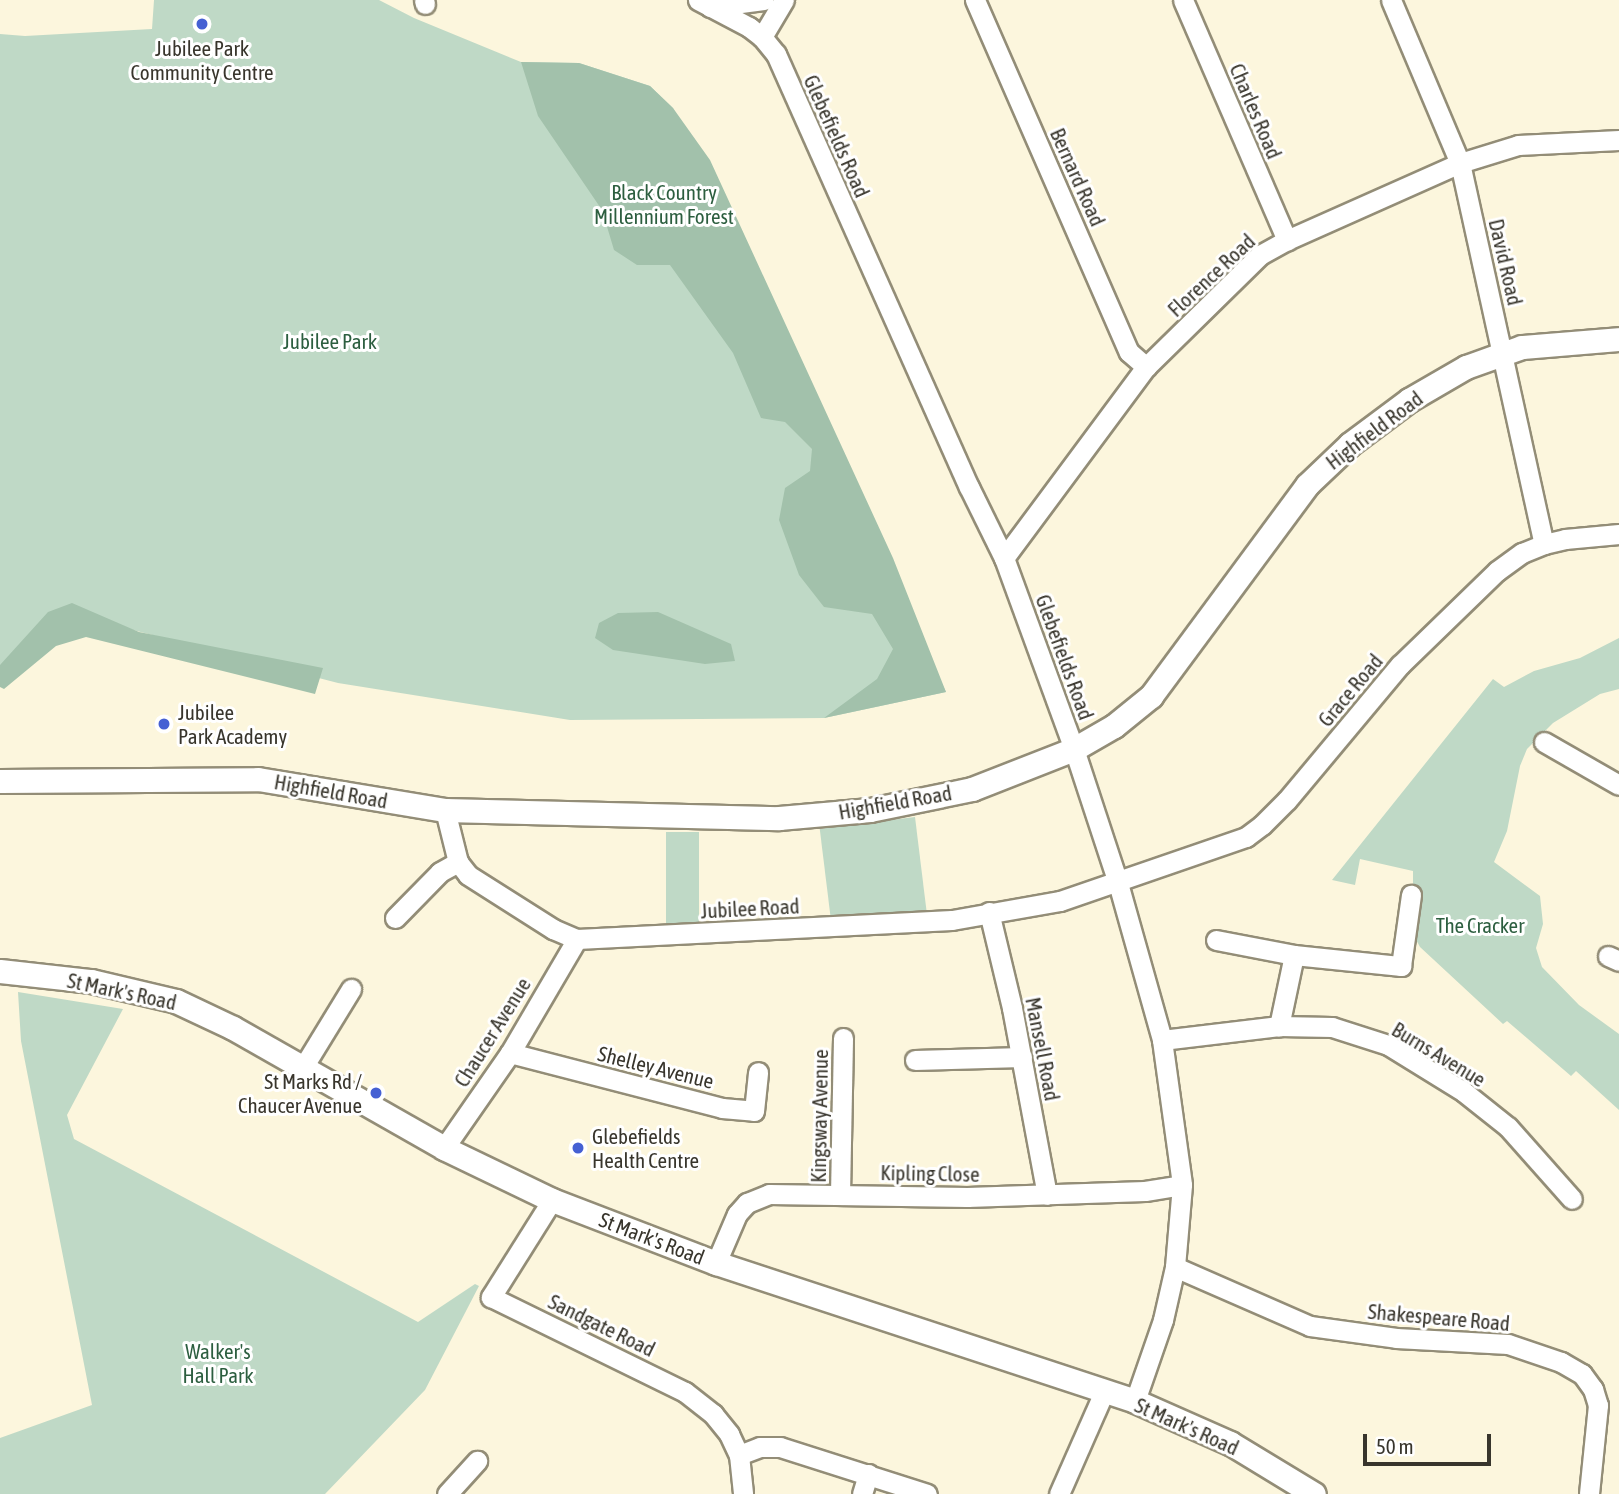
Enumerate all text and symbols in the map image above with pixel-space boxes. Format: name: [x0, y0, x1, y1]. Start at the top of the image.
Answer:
marker: Jubilee Park Community Centre: [194, 16, 210, 32]
place label: Jubilee Park Community Centre: [130, 35, 274, 85]
street label: Charles Road: [1225, 60, 1287, 162]
street label: Glebefields Road: [799, 71, 875, 201]
street label: Bernard Road: [1045, 124, 1111, 230]
park label: Black Country Millennium Forest: [594, 179, 734, 229]
street label: David Road: [1484, 216, 1528, 308]
street label: Florence Road: [1162, 228, 1260, 322]
park label: Jubilee Park: [283, 328, 377, 354]
street label: Highfield Road: [1321, 385, 1427, 475]
street label: Glebefields Road: [1031, 591, 1099, 723]
street label: Grace Road: [1312, 649, 1388, 731]
place label: Jubilee Park Academy: [178, 699, 287, 749]
marker: Jubilee Park Academy: [156, 716, 172, 732]
street label: Highfield Road: [272, 769, 390, 813]
street label: Highfield Road: [836, 780, 954, 824]
street label: Jubilee Road: [700, 893, 800, 923]
park label: The Cracker: [1436, 912, 1524, 938]
street label: St Mark's Road: [65, 967, 179, 1015]
street label: Chaucer Avenue: [448, 973, 536, 1091]
street label: Mansell Road: [1021, 995, 1065, 1103]
street label: Burns Avenue: [1388, 1016, 1490, 1092]
street label: Shelley Avenue: [595, 1040, 717, 1094]
street label: Kingsway Avenue: [805, 1049, 833, 1183]
place label: St Marks Rd / Chaucer Avenue: [238, 1068, 362, 1118]
marker: St Marks Rd / Chaucer Avenue: [368, 1085, 384, 1101]
place label: Glebefields Health Centre: [592, 1123, 699, 1173]
marker: Glebefields Health Centre: [570, 1140, 586, 1156]
street label: Kipling Close: [880, 1160, 980, 1186]
street label: St Mark's Road: [596, 1206, 708, 1270]
street label: Sandgate Road: [545, 1288, 659, 1362]
street label: Shakespeare Road: [1367, 1298, 1511, 1336]
park label: Walker's Hall Park: [182, 1338, 254, 1388]
street label: St Mark's Road: [1131, 1392, 1243, 1460]
scale bar: [1367, 1420, 1495, 1464]
text: 50 m: [1376, 1434, 1414, 1458]

